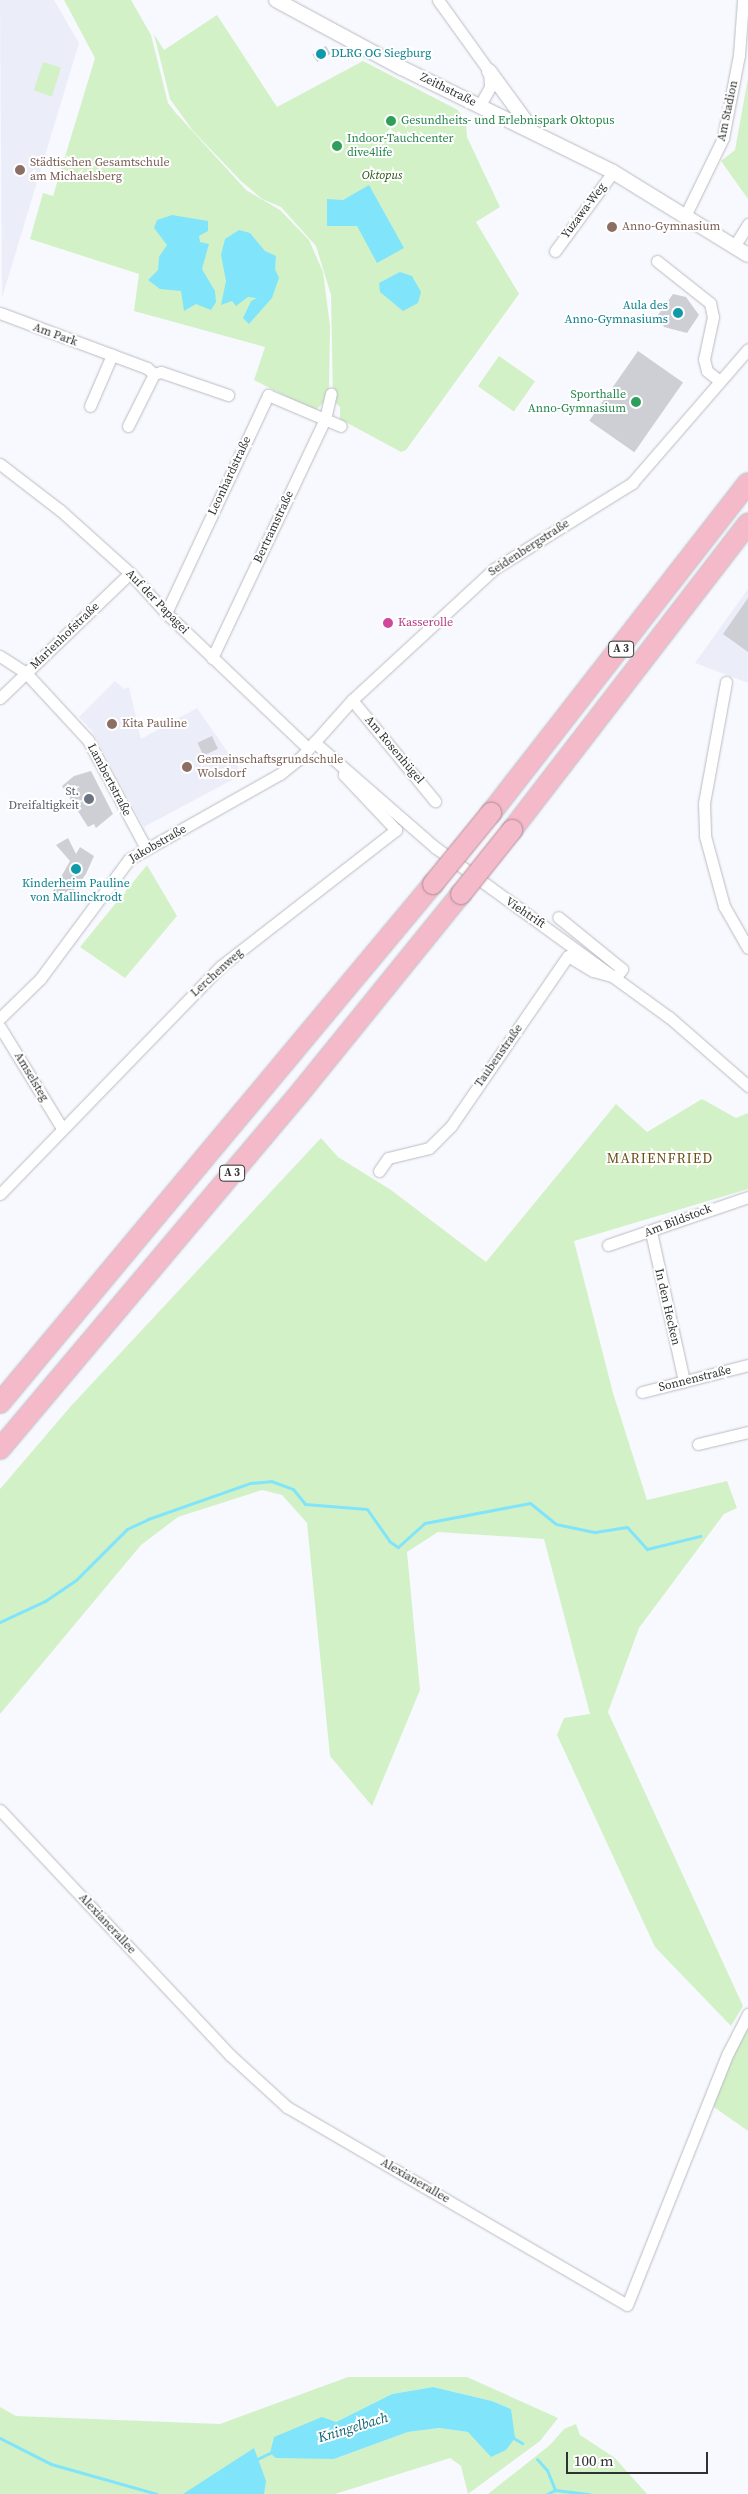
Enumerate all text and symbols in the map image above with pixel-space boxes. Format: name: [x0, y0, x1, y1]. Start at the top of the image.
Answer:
place label: DLRG OG Siegburg: [331, 47, 431, 61]
marker: DLRG OG Siegburg: [315, 48, 327, 60]
street label: Zeithstraße: [418, 70, 478, 110]
street label: Am Stadion: [715, 79, 741, 143]
place label: Gesundheits- und Erlebnispark Oktopus: [401, 114, 614, 128]
marker: Gesundheits- und Erlebnispark Oktopus: [385, 115, 397, 127]
place label: Indoor-Tauchcenter dive4life: [347, 132, 454, 160]
marker: Indoor-Tauchcenter dive4life: [331, 140, 343, 152]
place label: Städtischen Gesamtschule am Michaelsberg: [30, 156, 170, 184]
marker: Städtischen Gesamtschule am Michaelsberg: [14, 164, 26, 176]
park label: Oktopus: [362, 169, 402, 183]
street label: Yuzawa-Weg: [558, 180, 610, 242]
place label: Anno-Gymnasium: [622, 220, 720, 234]
marker: Anno-Gymnasium: [606, 221, 618, 233]
place label: Aula des Anno-Gymnasiums: [565, 299, 668, 327]
marker: Aula des Anno-Gymnasiums: [672, 307, 684, 319]
street label: Am Park: [31, 320, 79, 350]
place label: Sporthalle Anno-Gymnasium: [528, 388, 626, 416]
marker: Sporthalle Anno-Gymnasium: [630, 396, 642, 408]
street label: Leonhardstraße: [205, 434, 255, 518]
street label: Bertramstraße: [251, 489, 297, 565]
street label: Seidenbergstraße: [486, 516, 572, 580]
street label: Auf der Papagei: [123, 567, 191, 637]
street label: Marienhofstraße: [28, 600, 102, 672]
place label: Kasserolle: [398, 616, 453, 630]
marker: Kasserolle: [382, 617, 394, 629]
road number: A 3: [607, 641, 635, 658]
street label: Am Rosenhügel: [361, 713, 427, 787]
place label: Kita Pauline: [122, 717, 187, 731]
marker: Kita Pauline: [106, 718, 118, 730]
street label: Lambertstraße: [84, 741, 134, 819]
place label: Gemeinschaftsgrundschule Wolsdorf: [197, 753, 343, 781]
marker: Gemeinschaftsgrundschule Wolsdorf: [181, 761, 193, 773]
place label: St. Dreifaltigkeit: [8, 785, 79, 813]
marker: St. Dreifaltigkeit: [83, 793, 95, 805]
street label: Jakobstraße: [127, 822, 189, 866]
marker: Kinderheim Pauline von Mallinckrodt: [70, 863, 82, 875]
place label: Kinderheim Pauline von Mallinckrodt: [22, 877, 130, 905]
street label: Viehtrift: [502, 895, 548, 931]
street label: Lerchenweg: [188, 946, 246, 1000]
street label: Taubenstraße: [472, 1022, 526, 1090]
street label: Amselsteg: [11, 1050, 51, 1104]
district label: MARIENFRIED: [605, 1150, 715, 1166]
road number: A 3: [218, 1164, 246, 1182]
street label: Am Bildstock: [642, 1202, 714, 1240]
street label: In den Hecken: [651, 1267, 683, 1347]
street label: Sonnenstraße: [657, 1363, 733, 1395]
street label: Alexianerallee: [75, 1891, 139, 1957]
street label: Alexianerallee: [378, 2155, 452, 2207]
water label: Kningelbach: [316, 2408, 390, 2446]
scale bar: [568, 2442, 710, 2474]
text: 100 m: [574, 2450, 614, 2471]

